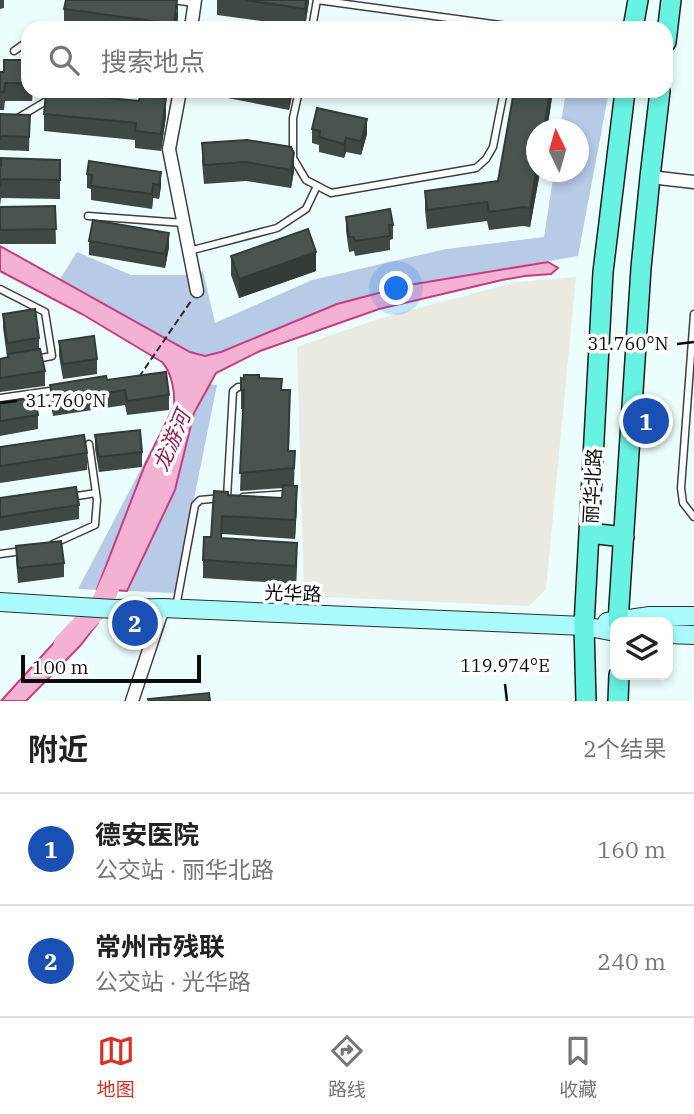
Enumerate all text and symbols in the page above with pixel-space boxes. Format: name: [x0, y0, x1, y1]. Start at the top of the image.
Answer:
search box: [21, 21, 673, 98]
icon: search: [45, 41, 83, 79]
text: 搜索地点: [101, 44, 205, 78]
north arrow: [526, 119, 589, 182]
your location: [379, 271, 413, 305]
text: 31.760°N: [587, 332, 669, 355]
text: 31.760°N: [25, 389, 107, 412]
pin: 1: [623, 395, 669, 447]
water label: 龙游河: [146, 402, 198, 475]
street label: 丽华北路: [578, 447, 606, 525]
street label: 光华路: [264, 580, 322, 606]
pin: 2: [112, 597, 158, 649]
map controls: [610, 617, 673, 680]
button: layers: [610, 617, 673, 680]
scale bar: [21, 652, 201, 684]
text: 119.974°E: [460, 654, 550, 677]
text: 100 m: [32, 655, 89, 679]
text: 附近: [28, 729, 88, 768]
text: 2个结果: [583, 733, 666, 763]
text: 德安医院: [95, 817, 199, 851]
text: 1: [44, 834, 58, 864]
text: 160 m: [597, 834, 666, 864]
text: 公交站 · 丽华北路: [95, 854, 274, 884]
text: 常州市残联: [95, 929, 225, 963]
text: 2: [44, 946, 58, 976]
text: 240 m: [597, 946, 666, 976]
text: 公交站 · 光华路: [95, 966, 251, 996]
tab: 地图: [97, 1032, 135, 1101]
tab: 路线: [328, 1032, 366, 1101]
tab: 收藏: [559, 1032, 597, 1101]

